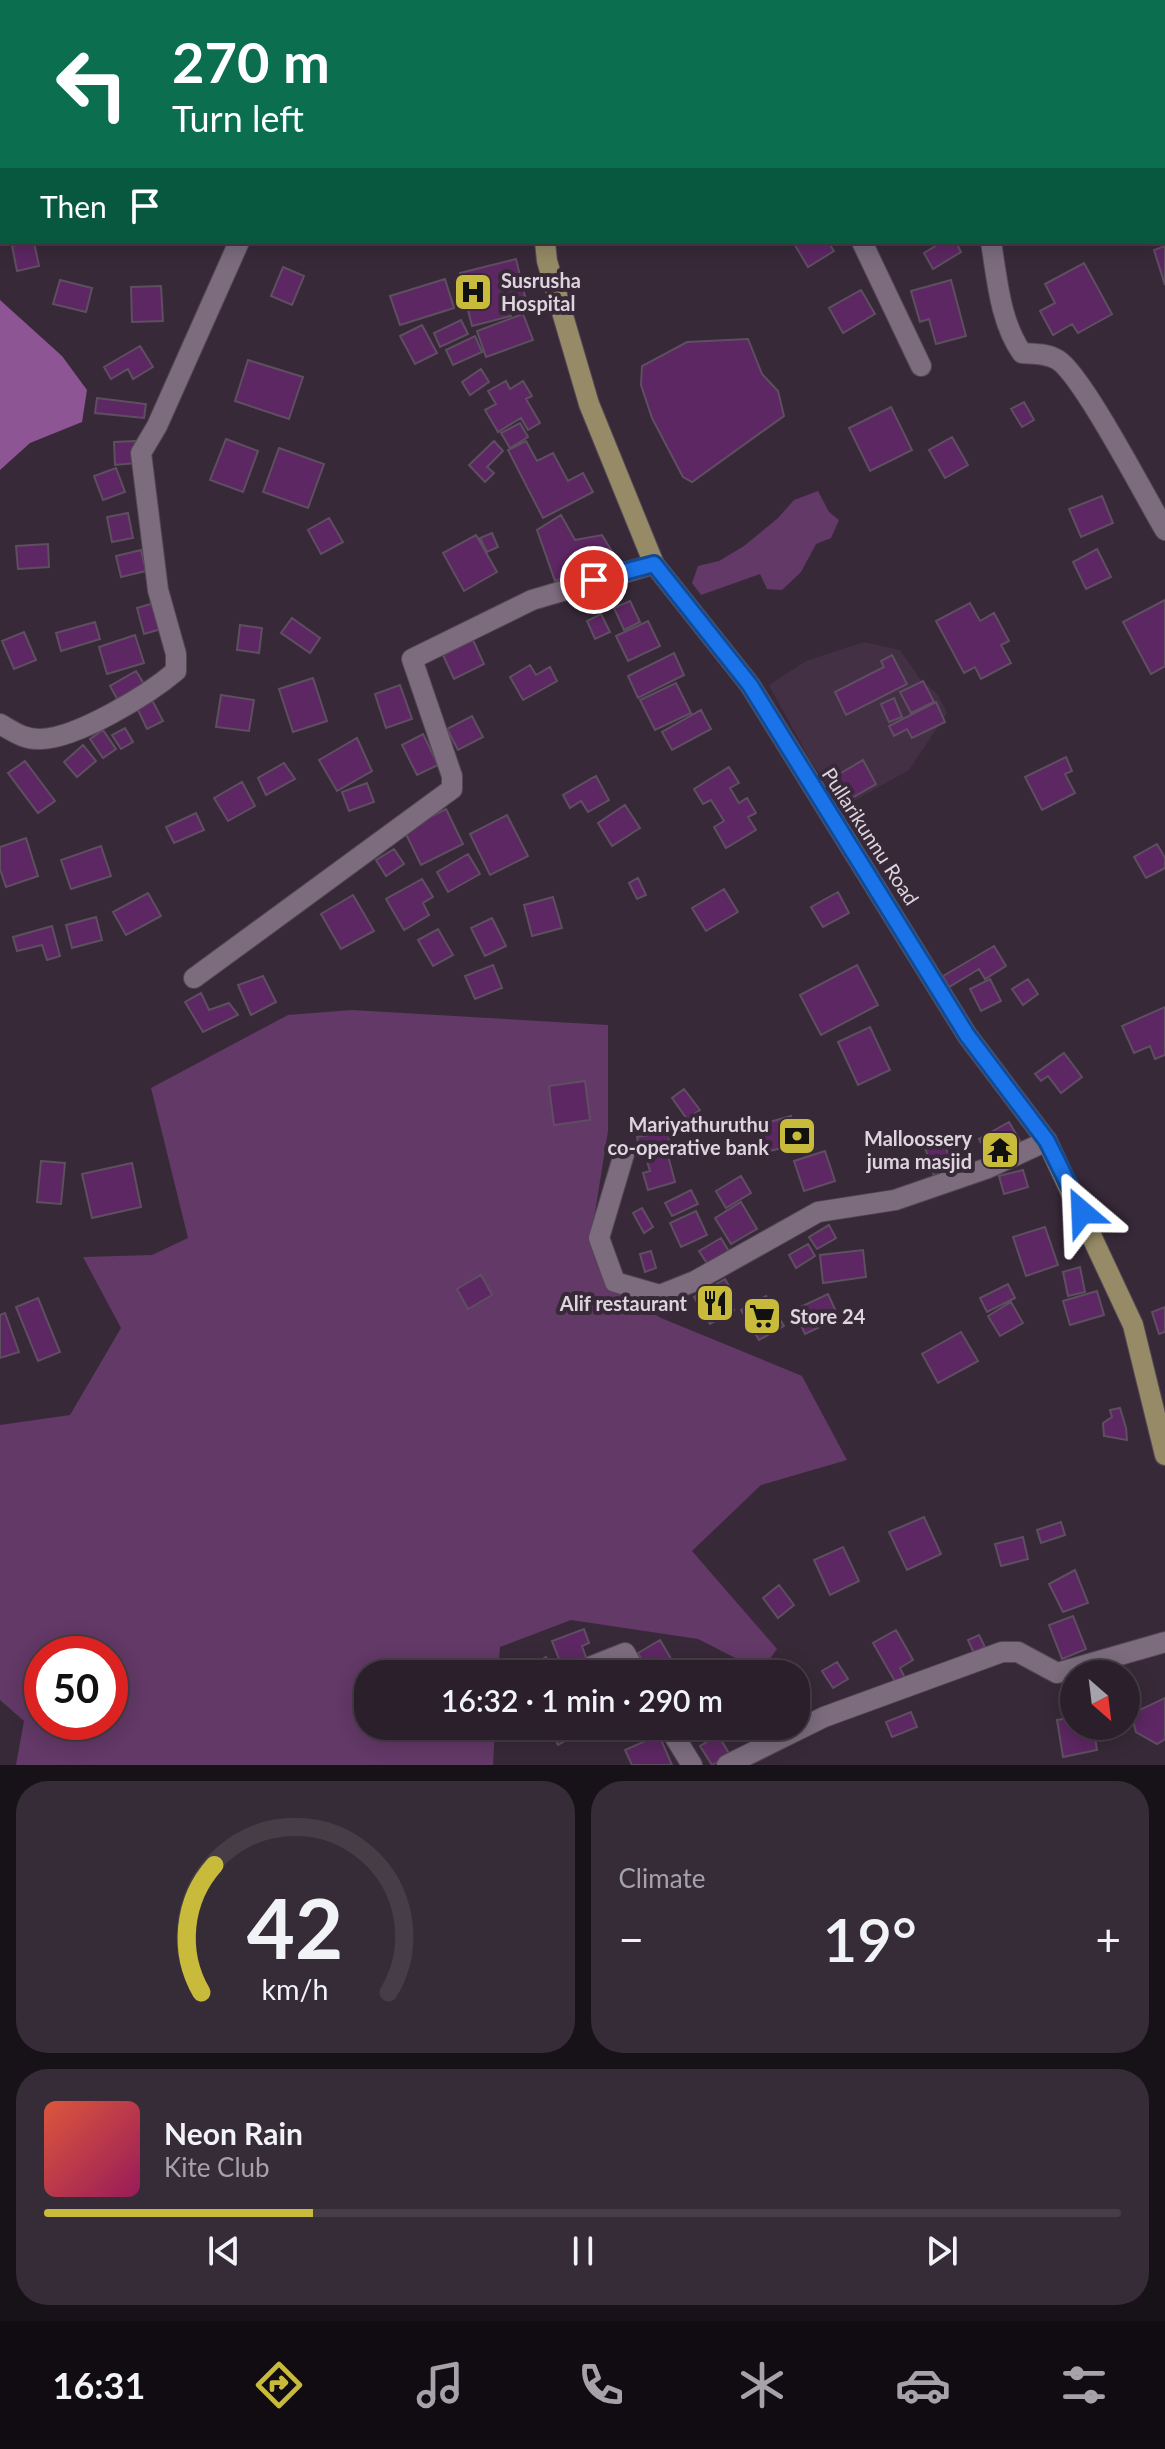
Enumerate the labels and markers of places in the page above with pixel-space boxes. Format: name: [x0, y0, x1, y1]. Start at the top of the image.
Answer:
place label: Susrusha Hospital: [501, 268, 581, 315]
hospital icon: Susrusha Hospital: [452, 271, 494, 313]
pin: [560, 546, 628, 614]
place label: Mariyathuruthu co-operative bank: [608, 1112, 769, 1159]
bank icon: Mariyathuruthu co-operative bank: [776, 1115, 818, 1157]
place label: Malloossery juma masjid: [864, 1126, 972, 1173]
temple icon: Malloossery juma masjid: [979, 1129, 1021, 1171]
restaurant icon: Alif restaurant: [694, 1282, 736, 1324]
place label: Alif restaurant: [559, 1291, 688, 1315]
supermarket icon: Store 24: [741, 1295, 783, 1337]
place label: Store 24: [790, 1304, 866, 1328]

